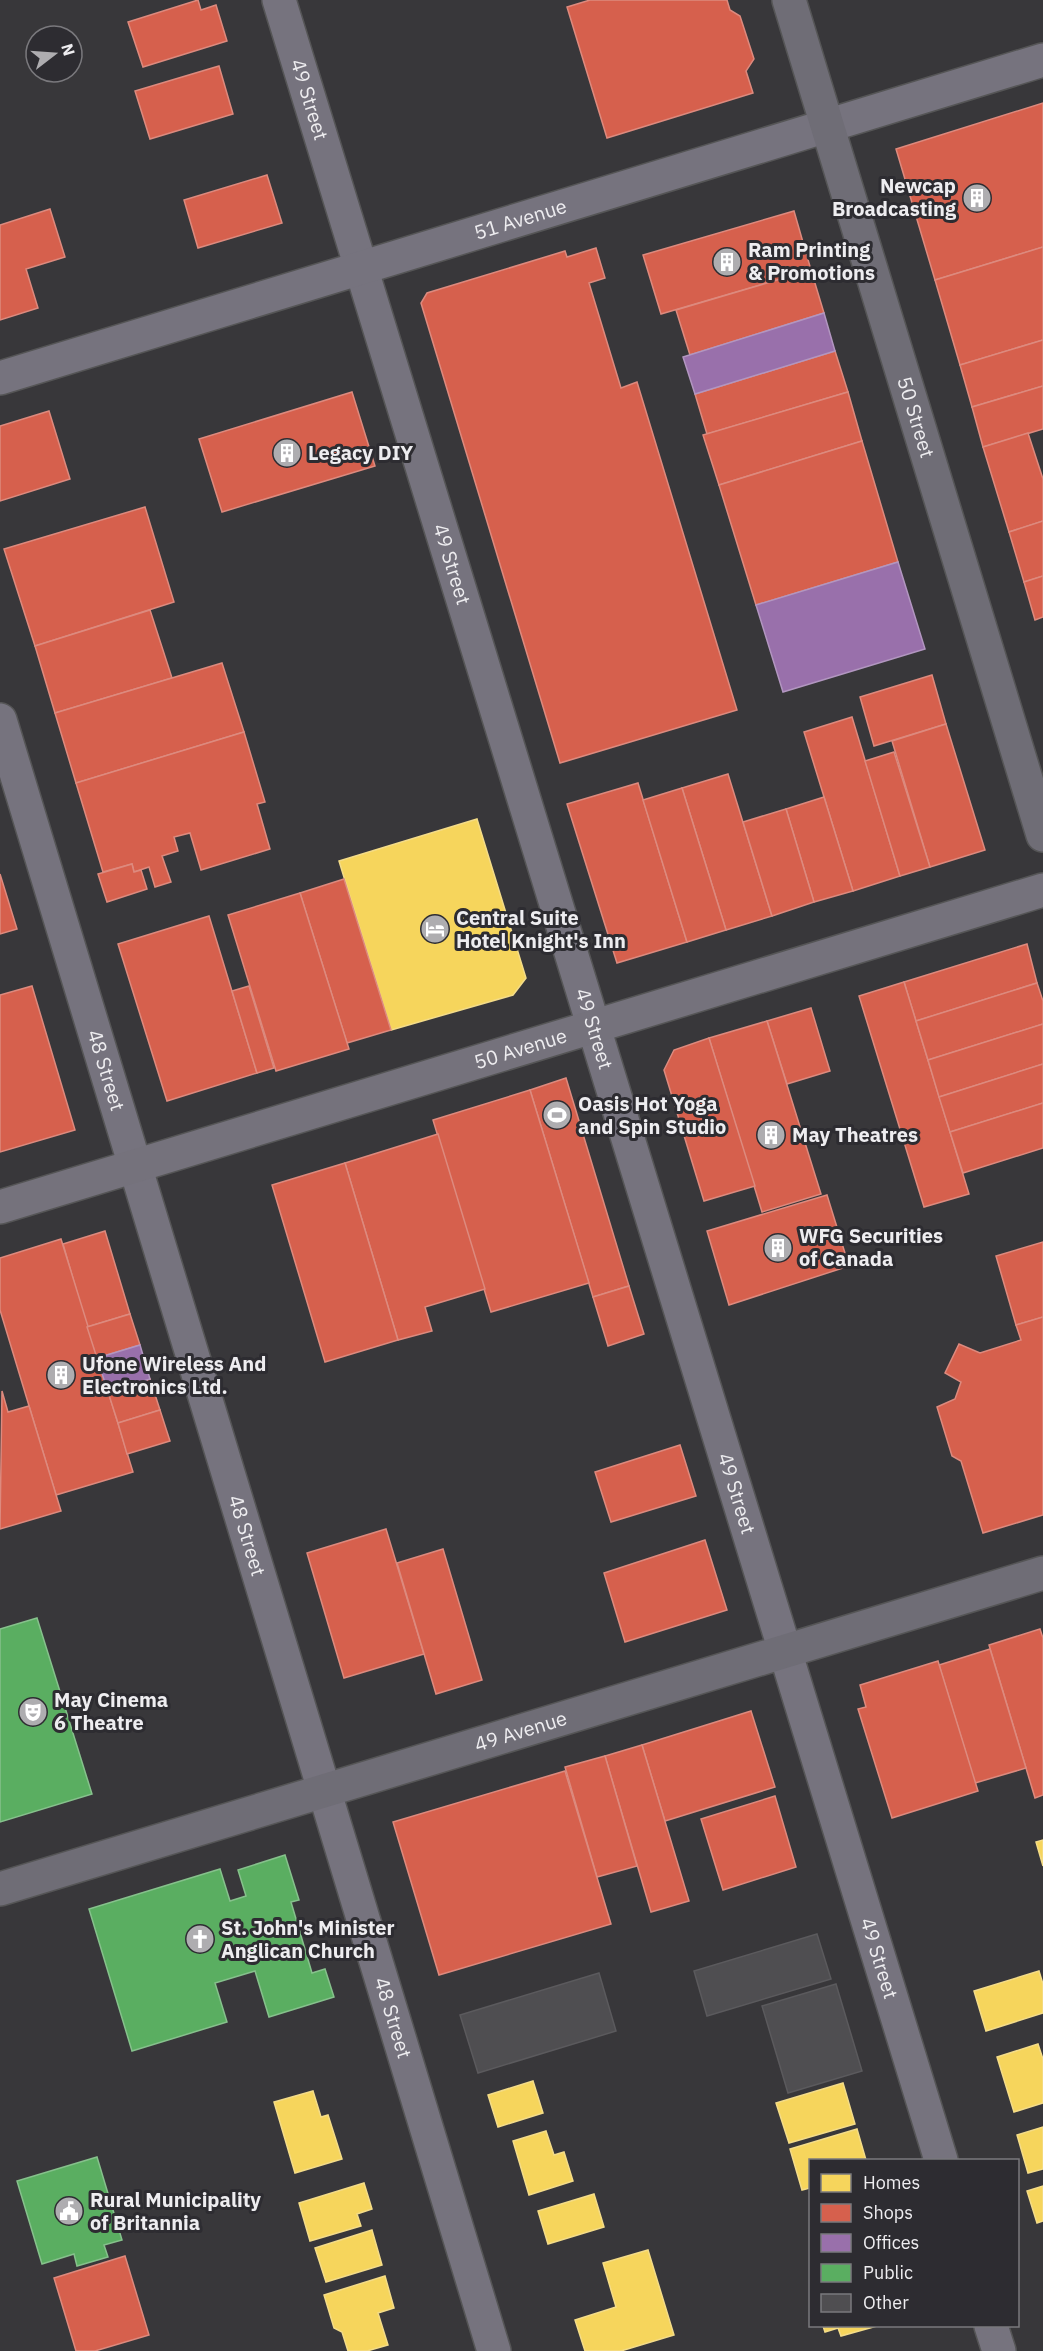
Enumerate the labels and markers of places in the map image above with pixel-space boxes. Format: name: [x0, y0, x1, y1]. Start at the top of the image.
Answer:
place label: Newcap Broadcasting: [832, 172, 957, 222]
building icon: Newcap Broadcasting: [961, 182, 993, 214]
place label: Ram Printing & Promotions: [748, 236, 875, 286]
building icon: Ram Printing & Promotions: [711, 246, 743, 278]
building icon: Legacy DIY: [271, 437, 303, 469]
place label: Legacy DIY: [308, 439, 413, 466]
place label: Central Suite Hotel Knight's Inn: [456, 904, 626, 954]
hotel icon: Central Suite Hotel Knight's Inn: [419, 913, 451, 945]
place label: Oasis Hot Yoga and Spin Studio: [578, 1090, 726, 1140]
sports icon: Oasis Hot Yoga and Spin Studio: [541, 1099, 573, 1131]
building icon: May Theatres: [755, 1119, 787, 1151]
place label: May Theatres: [792, 1121, 918, 1148]
place label: WFG Securities of Canada: [799, 1222, 943, 1272]
building icon: WFG Securities of Canada: [762, 1232, 794, 1264]
place label: Ufone Wireless And Electronics Ltd.: [82, 1350, 266, 1400]
building icon: Ufone Wireless And Electronics Ltd.: [45, 1359, 77, 1391]
place label: May Cinema 6 Theatre: [54, 1686, 168, 1736]
theatre icon: May Cinema 6 Theatre: [17, 1696, 49, 1728]
place label: St. John's Minister Anglican Church: [221, 1914, 395, 1964]
church icon: St. John's Minister Anglican Church: [184, 1923, 216, 1955]
place label: Rural Municipality of Britannia: [90, 2186, 261, 2236]
public building icon: Rural Municipality of Britannia: [53, 2195, 85, 2227]

